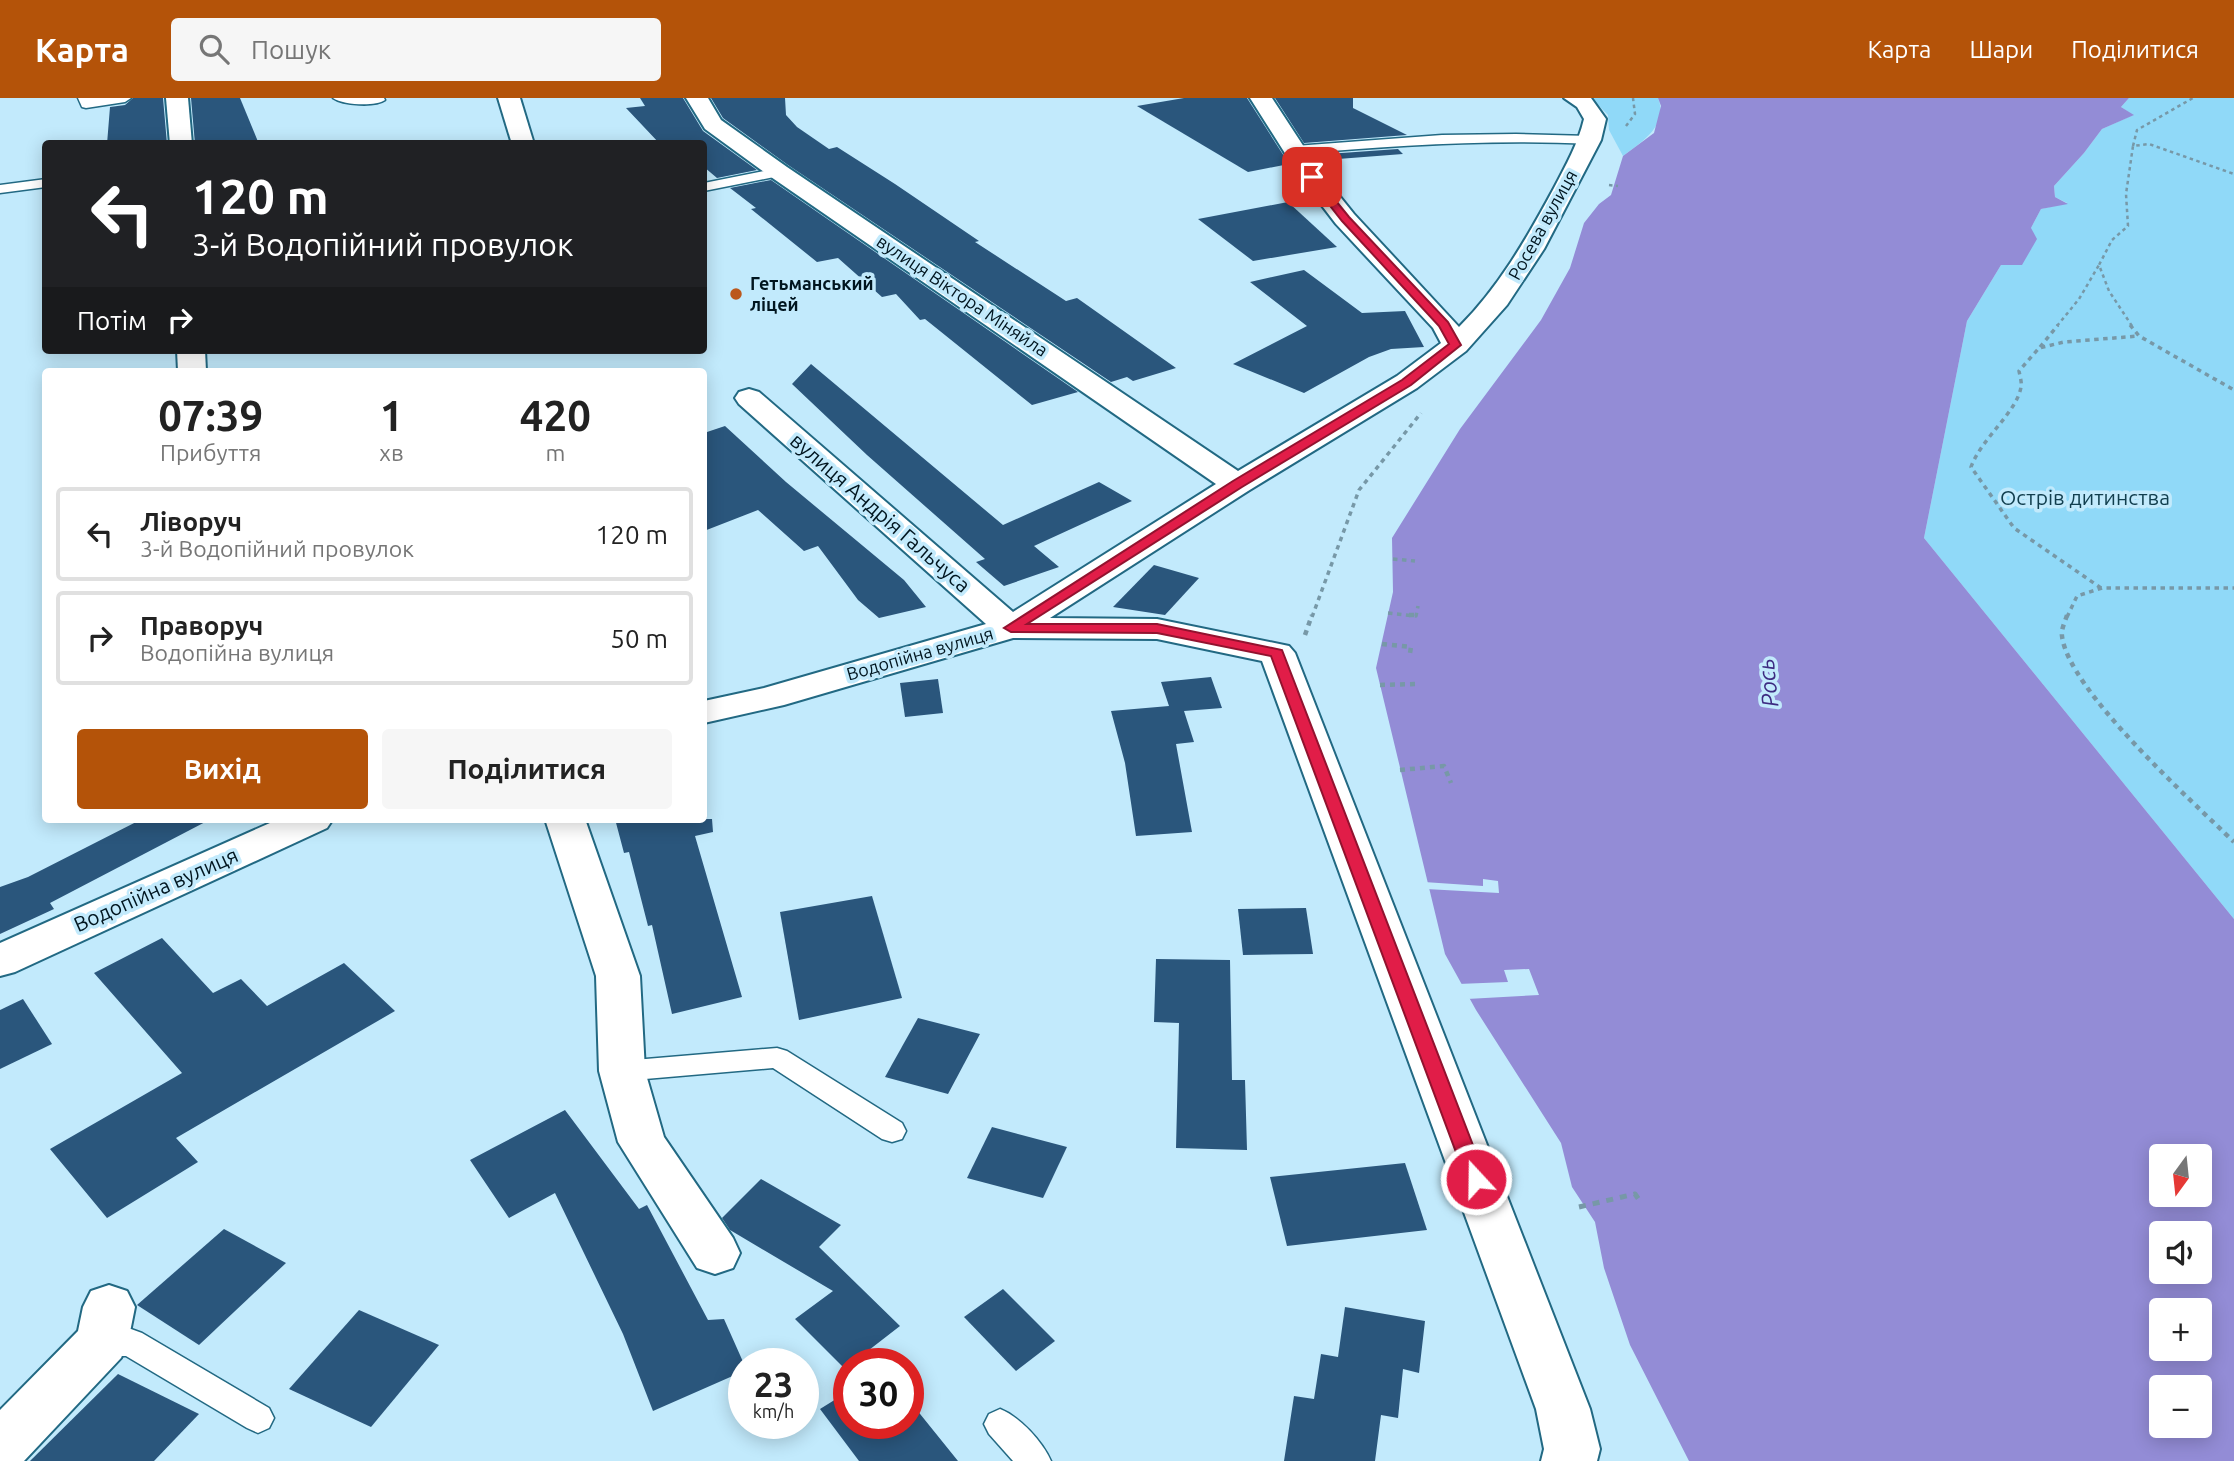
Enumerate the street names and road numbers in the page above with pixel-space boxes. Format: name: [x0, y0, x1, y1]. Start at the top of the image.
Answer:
street label: Росева вулиця: [1504, 166, 1581, 283]
street label: вулиця Віктора Міняйла: [873, 230, 1052, 360]
street label: вулиця Андрія Гальчуса: [786, 428, 975, 597]
street label: Водопійна вулиця: [844, 622, 995, 684]
street label: Водопійна вулиця: [70, 842, 241, 936]

